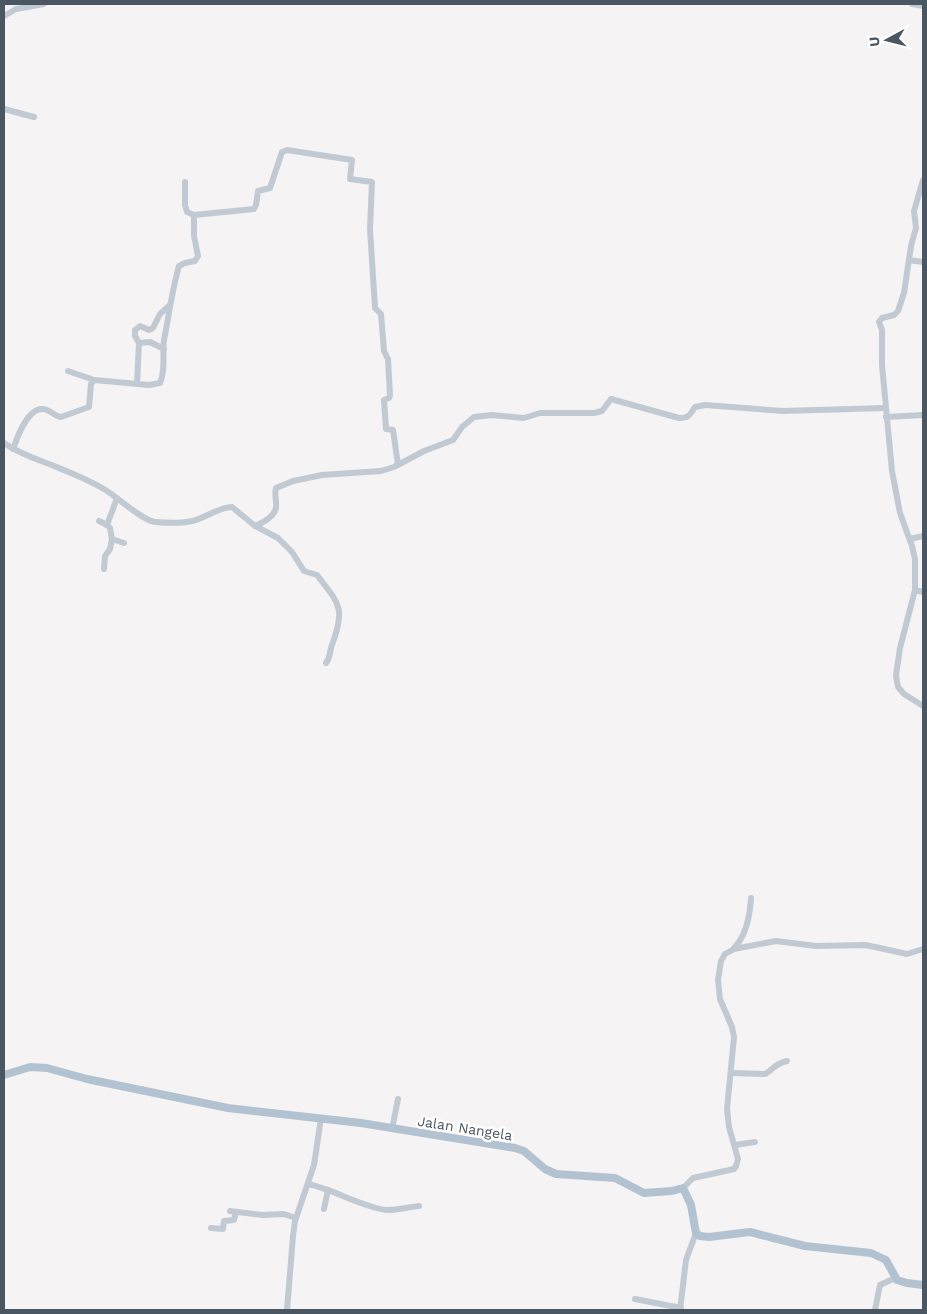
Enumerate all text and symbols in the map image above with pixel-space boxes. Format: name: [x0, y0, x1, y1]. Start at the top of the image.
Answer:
north arrow: [862, 15, 912, 65]
text: U: [866, 36, 883, 47]
street label: Jalan Nangela: [416, 1113, 514, 1143]

